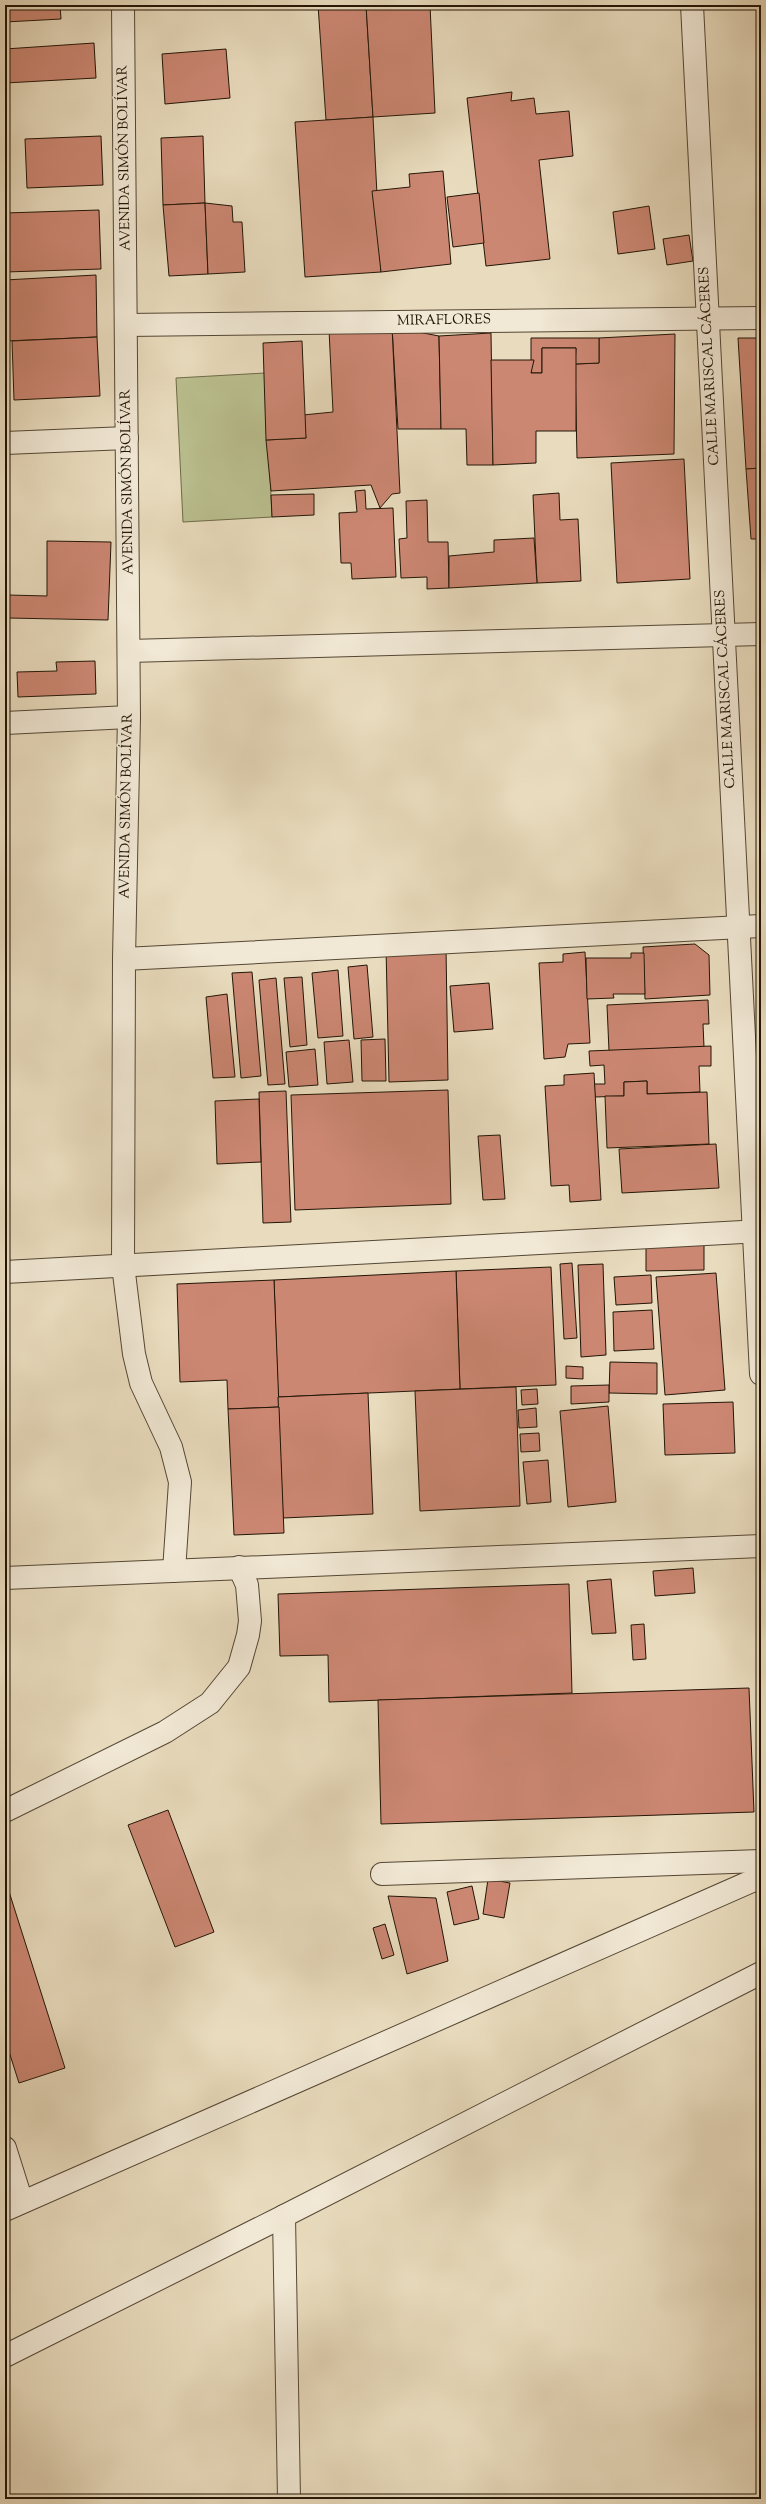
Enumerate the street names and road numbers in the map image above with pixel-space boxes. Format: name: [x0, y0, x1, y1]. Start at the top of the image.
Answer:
street label: AVENIDA SIMÓN BOLÍVAR: [113, 65, 137, 251]
street label: CALLE MARISCAL CÁCERES: [695, 266, 725, 466]
street label: MIRAFLORES: [397, 310, 491, 332]
street label: AVENIDA SIMÓN BOLÍVAR: [116, 389, 140, 575]
street label: CALLE MARISCAL CÁCERES: [711, 589, 741, 789]
street label: AVENIDA SIMÓN BOLÍVAR: [115, 713, 139, 899]

